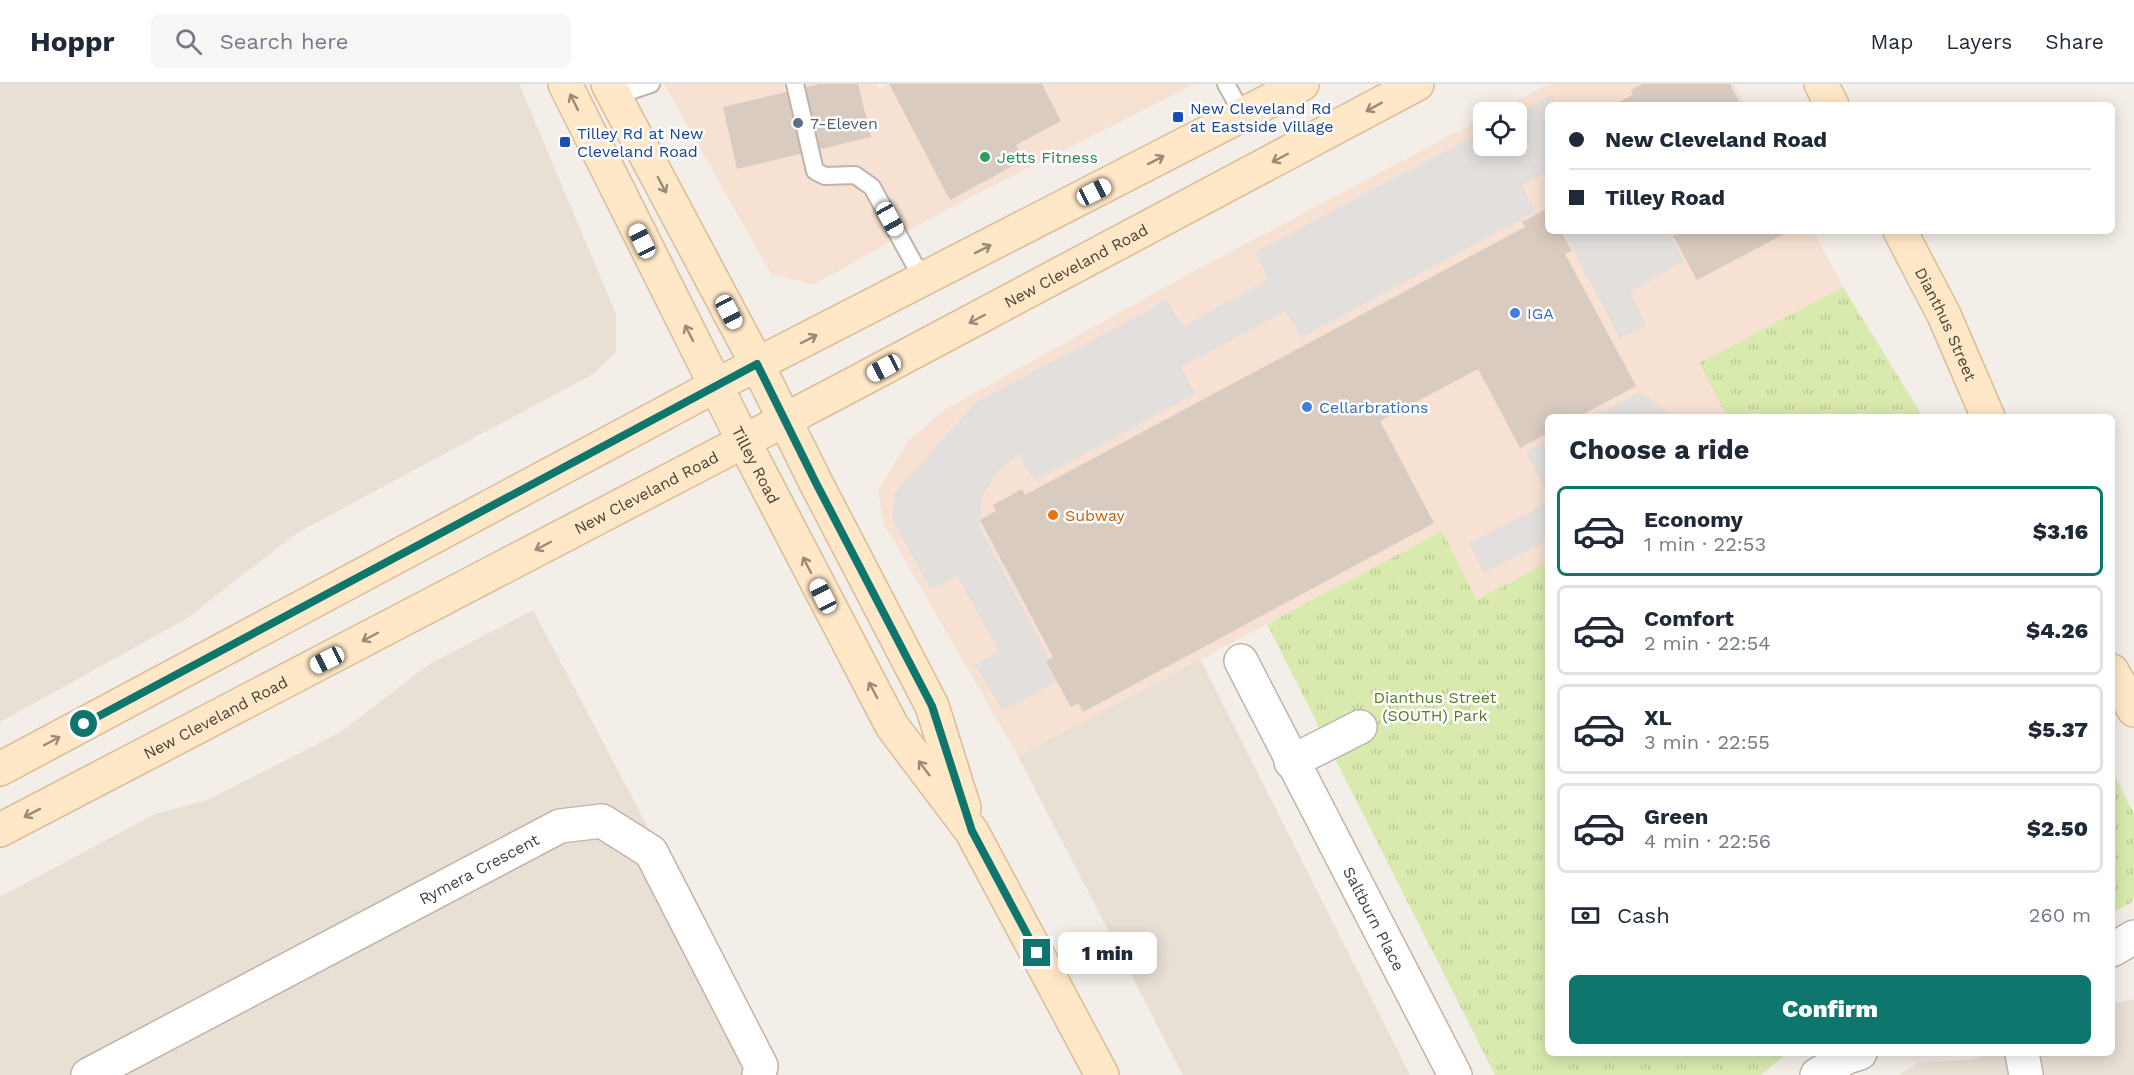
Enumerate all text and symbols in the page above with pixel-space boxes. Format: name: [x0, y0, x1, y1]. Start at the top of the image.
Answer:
search box: [151, 14, 571, 68]
text: Hoppr: [30, 25, 115, 58]
icon: search: [172, 25, 205, 58]
text: Search here: [220, 29, 349, 54]
text: Map: [1870, 29, 1913, 54]
text: Layers: [1946, 29, 2012, 54]
text: Share: [2045, 29, 2104, 54]
one-way arrow: [567, 94, 579, 112]
place label: New Cleveland Rd at Eastside Village: [1190, 99, 1333, 136]
one-way arrow: [1366, 102, 1383, 114]
map controls: [1473, 102, 1527, 156]
button: locate: [1473, 102, 1527, 156]
marker: New Cleveland Rd at Eastside Village: [1171, 110, 1185, 124]
place label: 7-Eleven: [810, 114, 878, 133]
marker: 7-Eleven: [791, 116, 805, 130]
place label: Tilley Rd at New Cleveland Road: [577, 124, 703, 161]
text: New Cleveland Road: [1605, 127, 1827, 152]
marker: Tilley Rd at New Cleveland Road: [558, 135, 572, 149]
place label: Jetts Fitness: [997, 148, 1098, 167]
marker: Jetts Fitness: [978, 150, 992, 164]
one-way arrow: [1147, 153, 1165, 165]
one-way arrow: [1271, 153, 1289, 165]
one-way arrow: [656, 176, 668, 193]
car: [1074, 176, 1114, 208]
text: Tilley Road: [1605, 185, 1725, 210]
car: [873, 199, 907, 239]
street label: New Cleveland Road: [1001, 220, 1151, 312]
car: [626, 221, 658, 261]
one-way arrow: [973, 243, 991, 254]
street label: Dianthus Street: [1911, 264, 1981, 384]
car: [713, 292, 745, 332]
place label: IGA: [1527, 304, 1554, 323]
marker: IGA: [1508, 306, 1522, 320]
one-way arrow: [968, 314, 986, 325]
one-way arrow: [683, 325, 694, 343]
one-way arrow: [800, 332, 818, 344]
car: [864, 352, 904, 384]
place label: Cellarbrations: [1319, 398, 1429, 417]
marker: Cellarbrations: [1300, 400, 1314, 414]
street label: Tilley Road: [728, 423, 784, 507]
text: Choose a ride: [1569, 434, 1749, 466]
street label: New Cleveland Road: [571, 447, 721, 538]
icon: car: [1572, 504, 1626, 558]
place label: Subway: [1065, 506, 1126, 525]
text: Economy: [1644, 507, 1743, 532]
marker: Subway: [1046, 508, 1060, 522]
text: $3.16: [2033, 519, 2088, 544]
text: 1 min · 22:53: [1644, 532, 1766, 556]
one-way arrow: [534, 541, 552, 552]
one-way arrow: [801, 556, 813, 574]
car: [807, 576, 839, 616]
icon: car: [1572, 603, 1626, 657]
text: Comfort: [1644, 606, 1734, 631]
text: $4.26: [2026, 618, 2088, 643]
one-way arrow: [362, 631, 379, 643]
text: 2 min · 22:54: [1644, 631, 1771, 655]
car: [307, 644, 347, 676]
street label: New Cleveland Road: [140, 672, 291, 763]
one-way arrow: [867, 682, 879, 699]
park label: Dianthus Street (SOUTH) Park: [1373, 688, 1497, 725]
icon: car: [1572, 702, 1626, 756]
text: XL: [1644, 705, 1672, 730]
route start: [70, 710, 97, 737]
text: $5.37: [2028, 717, 2088, 742]
text: 3 min · 22:55: [1644, 730, 1770, 754]
one-way arrow: [42, 735, 60, 746]
one-way arrow: [918, 760, 931, 776]
icon: car: [1572, 801, 1626, 855]
text: Green: [1644, 804, 1708, 829]
one-way arrow: [23, 808, 41, 820]
text: $2.50: [2027, 816, 2088, 841]
street label: Rymera Crescent: [416, 829, 542, 908]
text: 4 min · 22:56: [1644, 829, 1771, 853]
street label: Saltburn Place: [1339, 864, 1409, 974]
icon: cash: [1569, 899, 1602, 932]
text: Cash: [1617, 903, 1670, 928]
text: 260 m: [2029, 903, 2091, 927]
callout: 1 min: [1058, 932, 1157, 974]
route end: [1023, 939, 1050, 966]
text: 1 min: [1082, 941, 1133, 965]
button: Confirm: [1569, 975, 2091, 1044]

